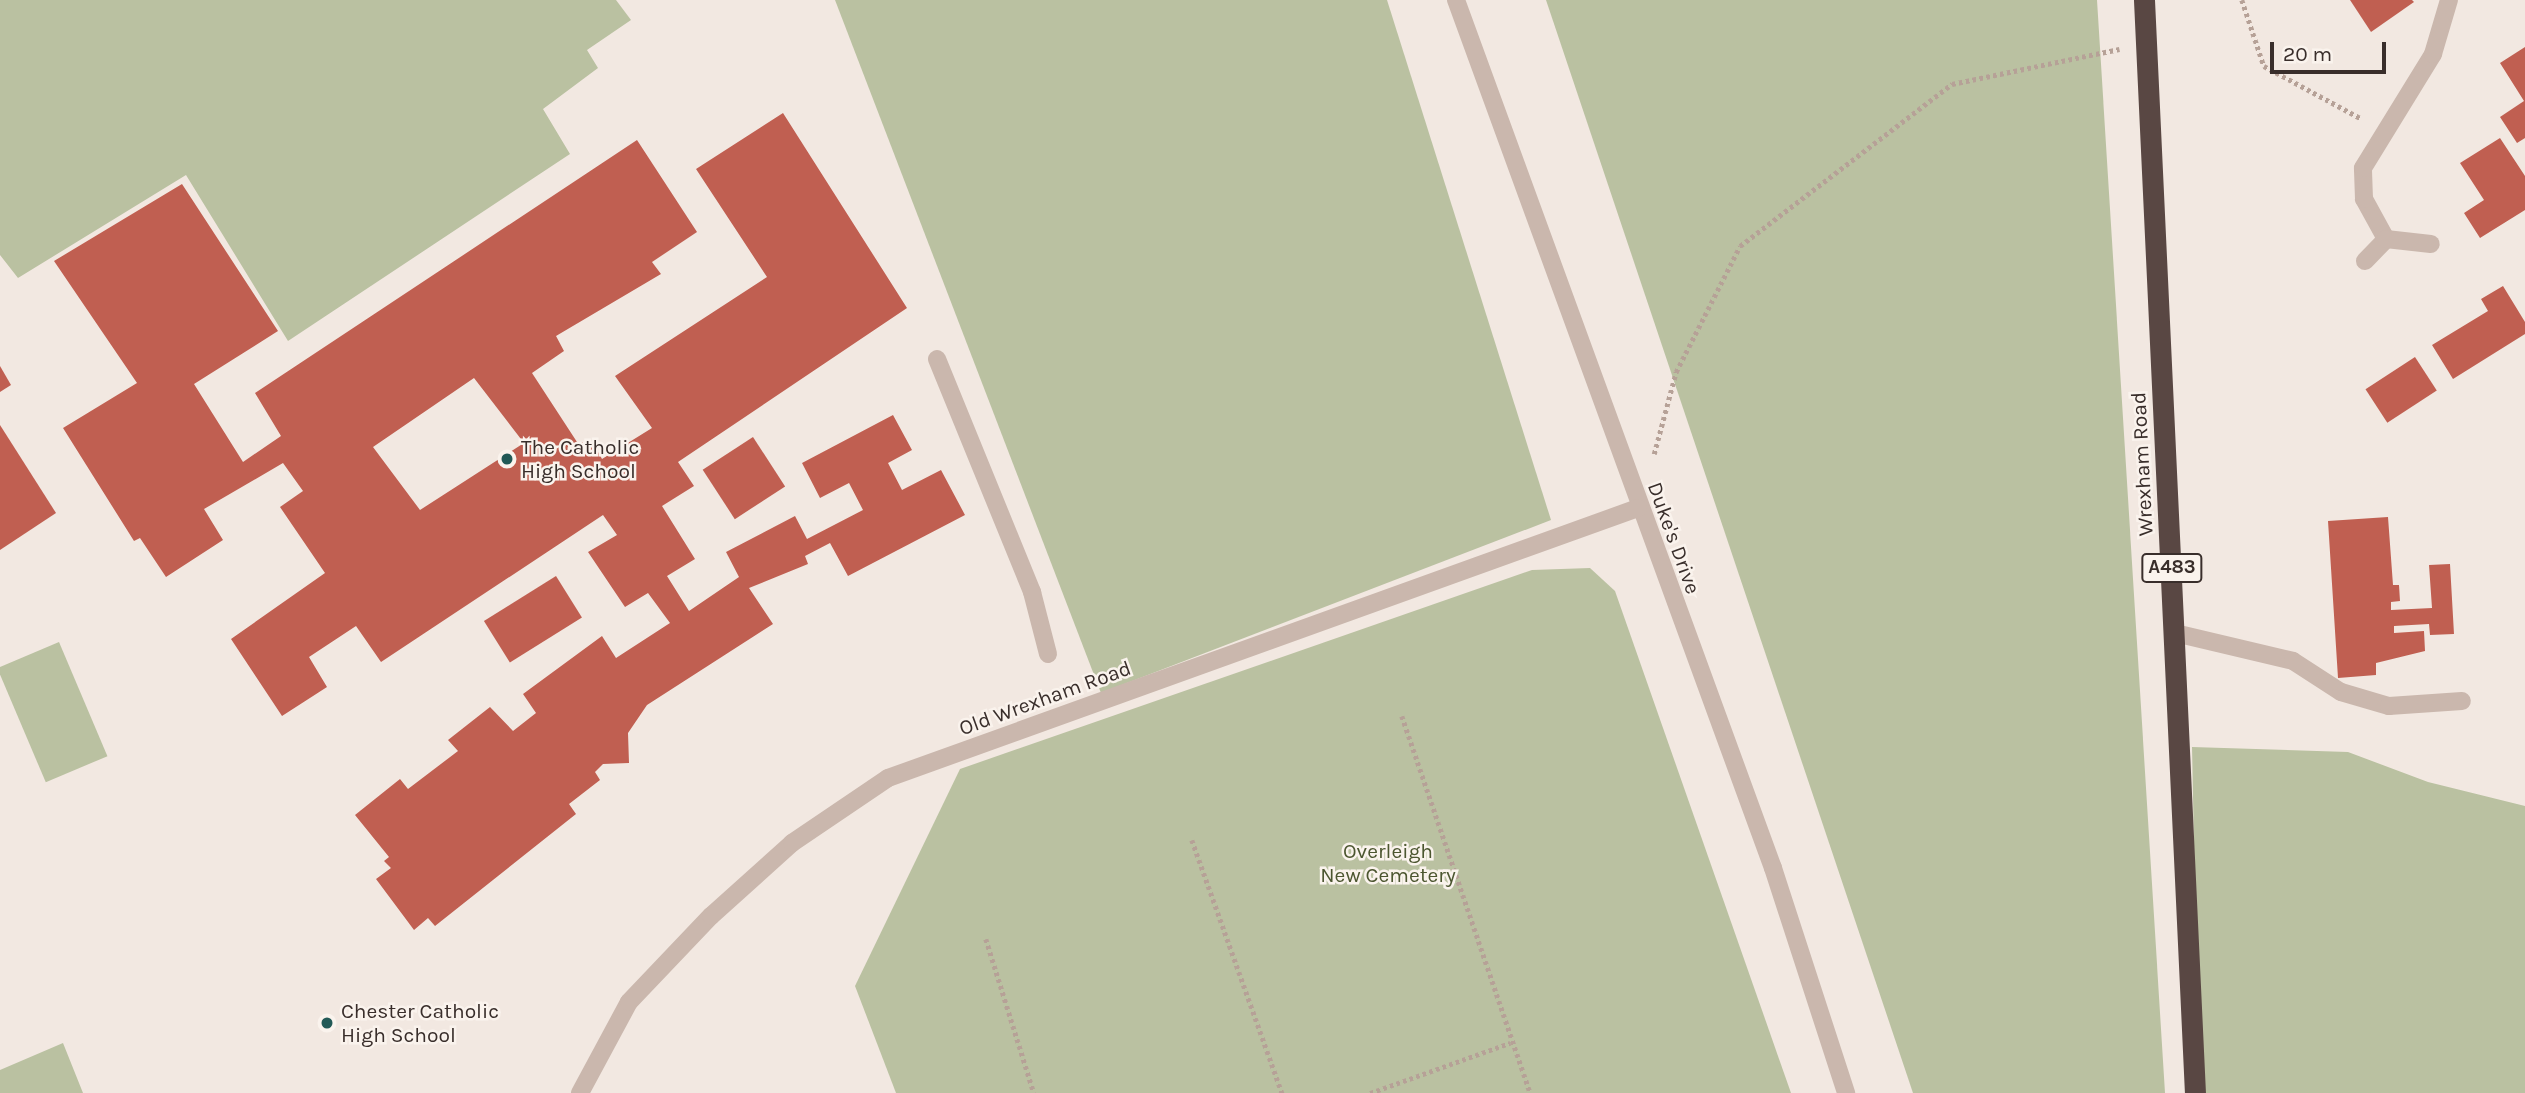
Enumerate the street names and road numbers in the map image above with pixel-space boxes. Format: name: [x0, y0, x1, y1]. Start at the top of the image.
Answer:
street label: Wrexham Road: [2126, 391, 2158, 537]
street label: Duke's Drive: [1642, 479, 1706, 597]
road number: A483: [2140, 552, 2204, 583]
street label: Old Wrexham Road: [956, 655, 1134, 741]

